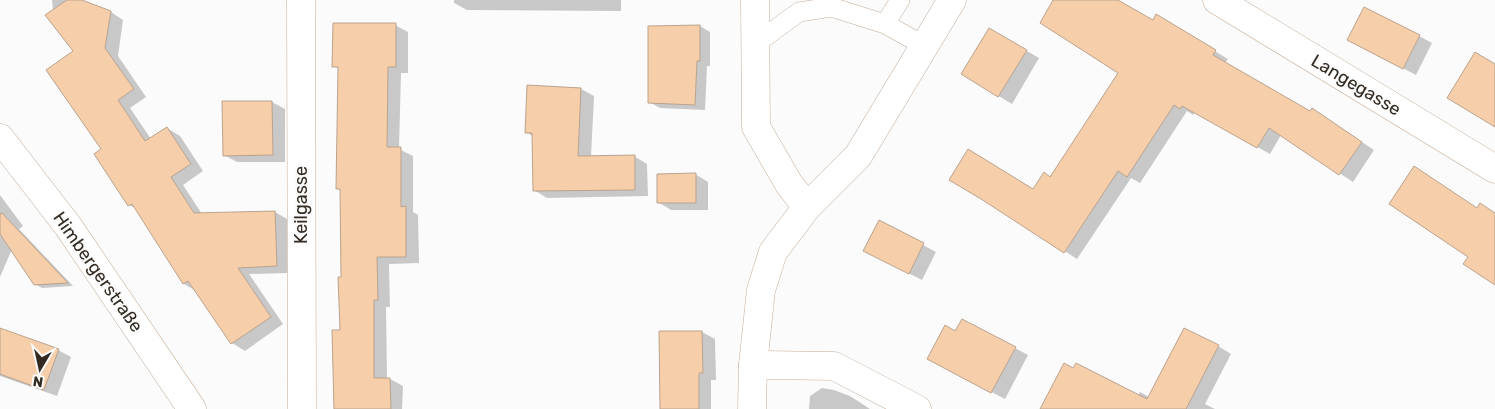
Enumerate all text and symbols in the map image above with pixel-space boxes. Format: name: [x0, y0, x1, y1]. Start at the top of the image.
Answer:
street label: Langegasse: [1307, 50, 1405, 120]
street label: Keilgasse: [290, 166, 312, 244]
street label: Himbergerstraße: [48, 208, 148, 336]
north arrow: [15, 344, 65, 394]
text: N: [32, 372, 44, 391]

